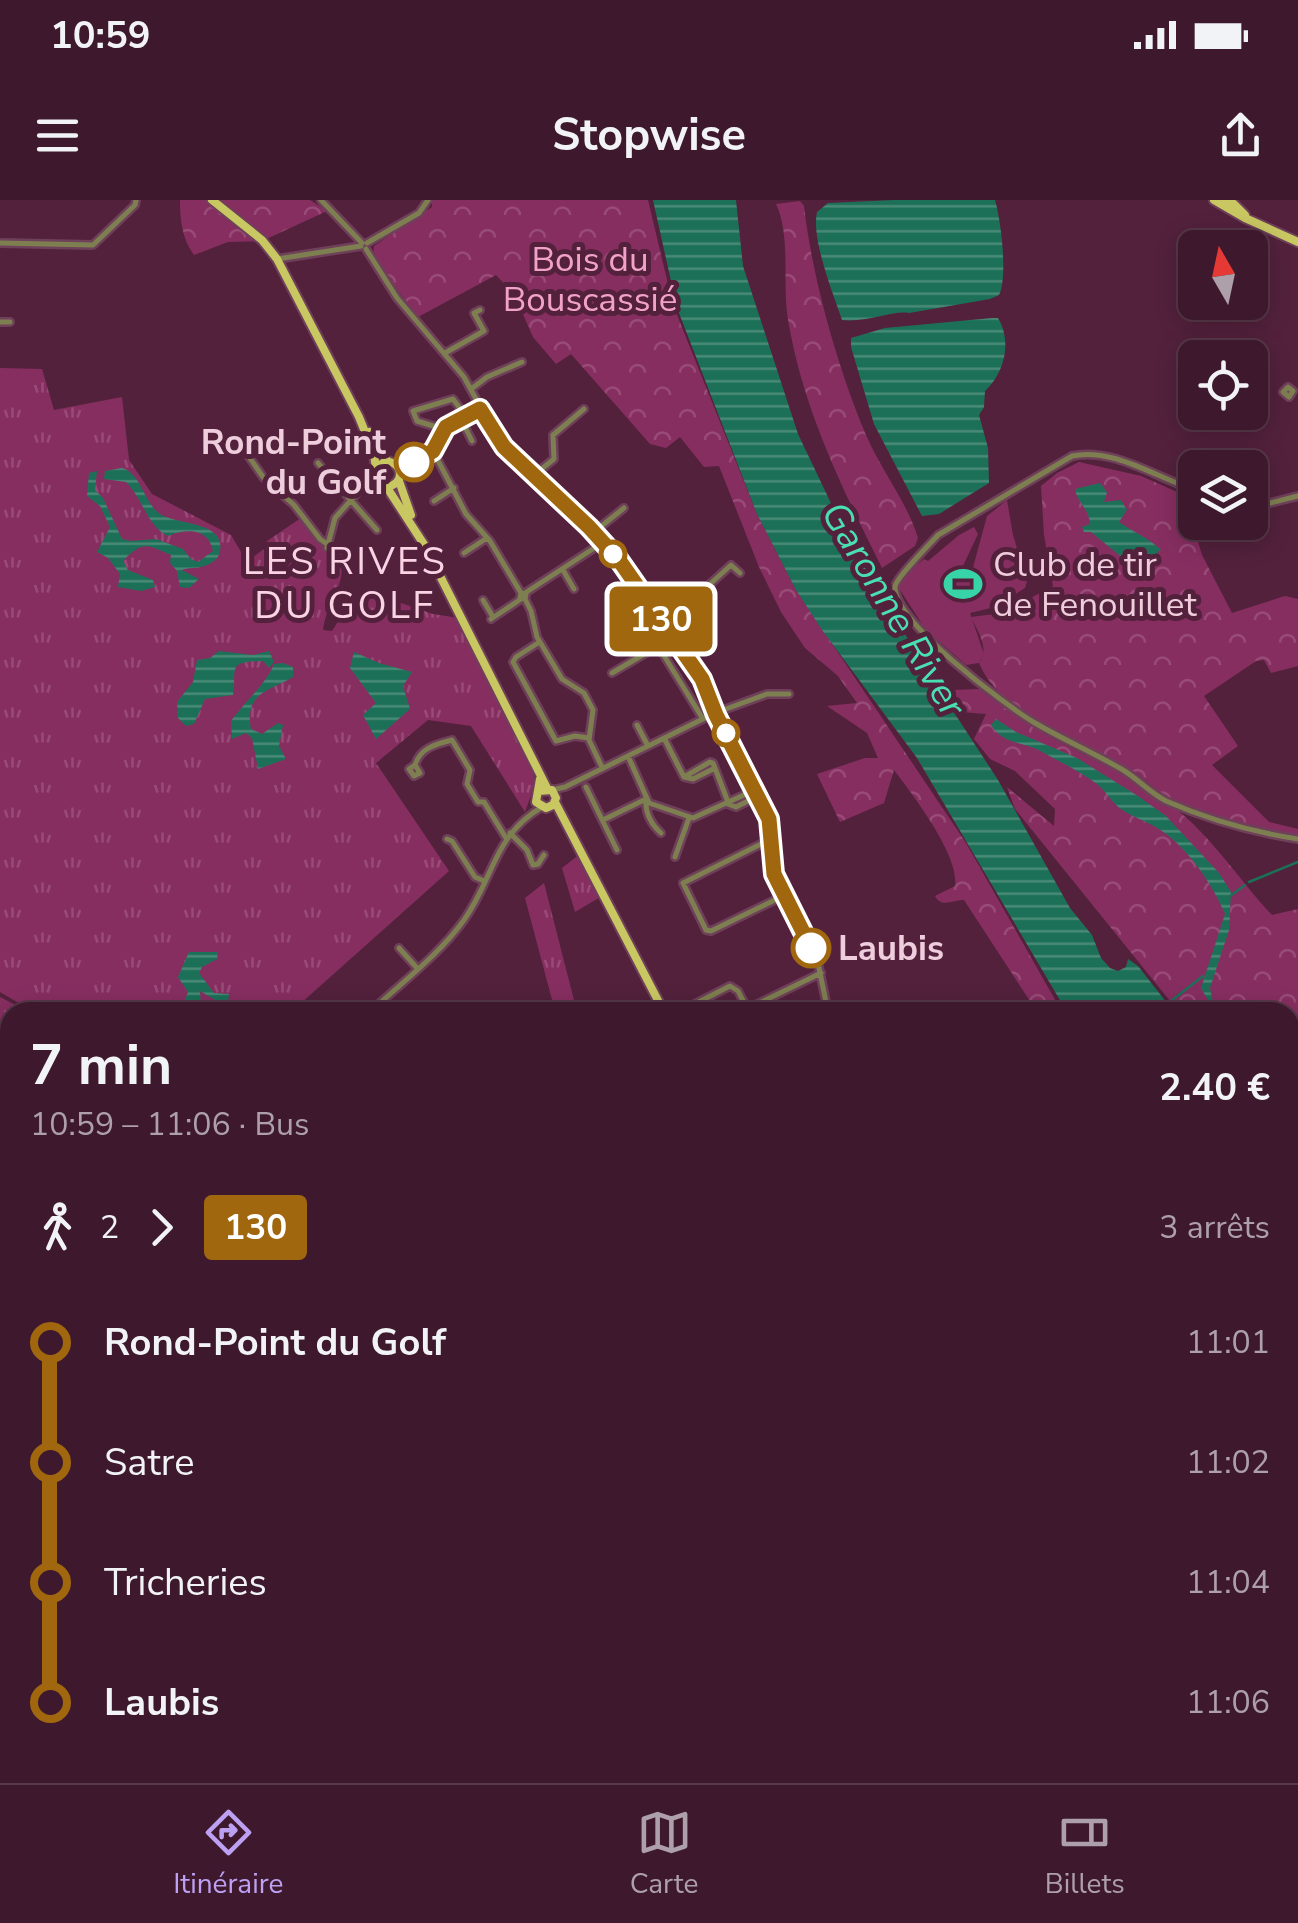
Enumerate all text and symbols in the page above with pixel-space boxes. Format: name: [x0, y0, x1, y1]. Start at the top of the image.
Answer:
text: 10:59: [50, 10, 151, 61]
text: Stopwise: [552, 105, 746, 166]
icon: menu: [30, 108, 85, 163]
icon: share: [1213, 108, 1268, 163]
north arrow: [1178, 230, 1268, 320]
map controls: [1178, 230, 1268, 540]
park label: Bois du Bouscassié: [503, 236, 677, 323]
button: locate: [1178, 340, 1268, 430]
place label: Rond-Point du Golf: [201, 419, 387, 506]
marker: Rond-Point du Golf: [395, 443, 433, 481]
button: layers: [1178, 450, 1268, 540]
water label: Garonne River: [809, 492, 979, 728]
district label: LES RIVES DU GOLF: [243, 536, 447, 631]
unlabelled marker: [600, 541, 626, 567]
place label: Club de tir de Fenouillet: [993, 541, 1197, 628]
sports icon: Club de tir de Fenouillet: [942, 563, 984, 605]
line badge: 130: [604, 586, 718, 652]
text: 130: [629, 596, 693, 643]
unlabelled marker: [713, 720, 739, 746]
place label: Laubis: [838, 925, 944, 972]
marker: Laubis: [792, 929, 830, 967]
text: 7 min: [30, 1028, 172, 1103]
text: 2.40 €: [1159, 1062, 1270, 1113]
text: 10:59 – 11:06 · Bus: [30, 1103, 309, 1146]
icon: walk: [30, 1200, 85, 1255]
icon: forward: [134, 1200, 189, 1255]
text: 130: [224, 1204, 287, 1251]
text: 2: [100, 1206, 119, 1249]
text: 3 arrêts: [1159, 1206, 1270, 1249]
text: Rond-Point du Golf: [104, 1317, 446, 1368]
text: 11:01: [1186, 1321, 1270, 1364]
text: Satre: [104, 1437, 194, 1488]
text: 11:02: [1186, 1441, 1270, 1484]
text: Tricheries: [104, 1557, 267, 1608]
text: 11:04: [1186, 1561, 1270, 1604]
text: Laubis: [104, 1677, 219, 1728]
text: 11:06: [1186, 1681, 1270, 1724]
tab: Itinéraire: [173, 1805, 283, 1903]
tab: Carte: [630, 1805, 698, 1903]
tab: Billets: [1045, 1805, 1125, 1903]

